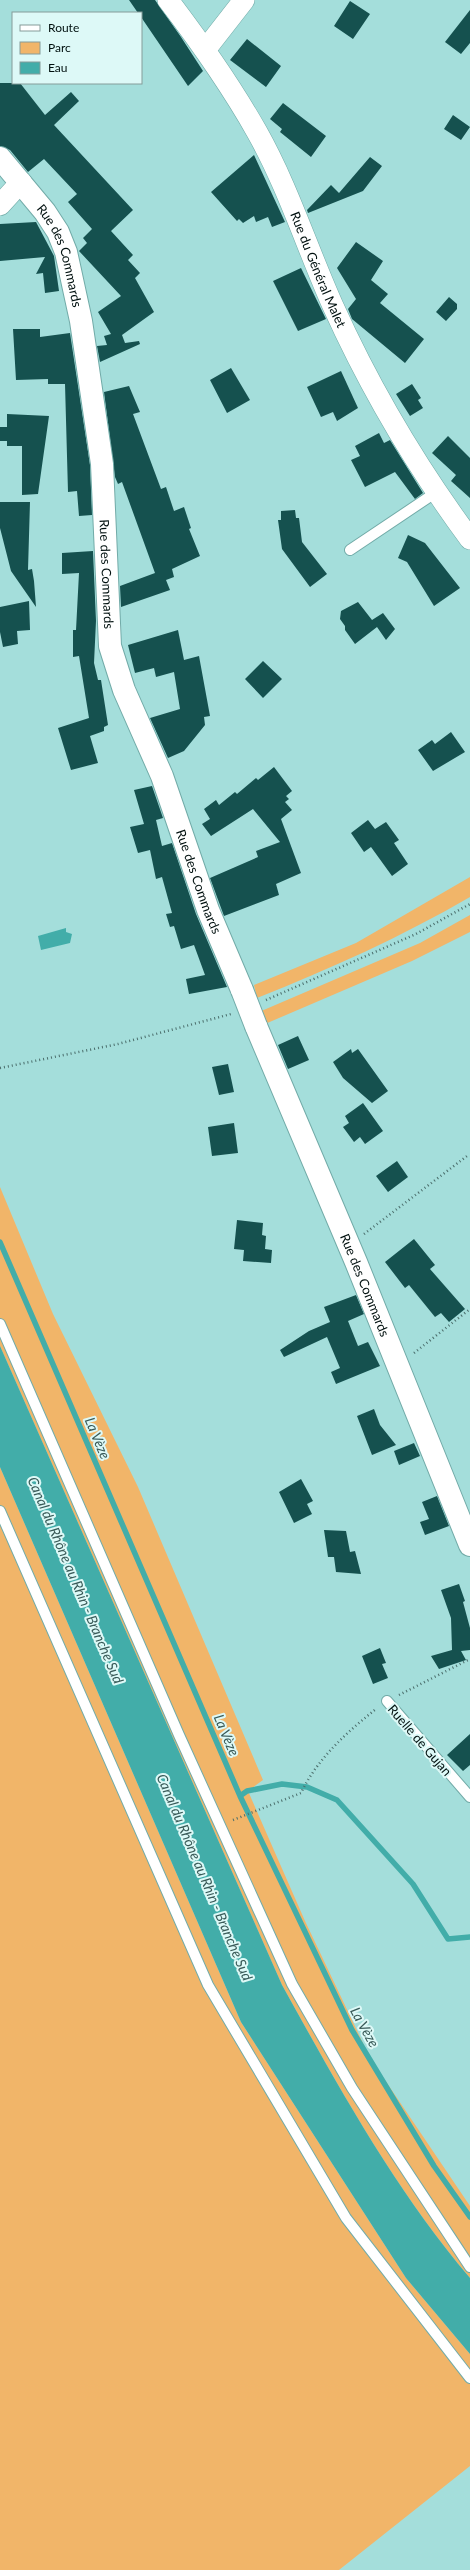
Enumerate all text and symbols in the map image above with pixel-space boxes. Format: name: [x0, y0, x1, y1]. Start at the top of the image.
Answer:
legend: [12, 12, 142, 84]
text: Route: [48, 20, 79, 35]
text: Parc: [48, 40, 71, 55]
text: Eau: [48, 60, 68, 75]
street label: Rue des Commards: [34, 201, 86, 309]
street label: Rue du Général Malet: [287, 209, 350, 330]
street label: Rue des Commards: [96, 519, 117, 630]
street label: Rue des Commards: [173, 827, 225, 936]
street label: Rue des Commards: [337, 1231, 393, 1339]
water label: La Vèze: [82, 1415, 114, 1462]
water label: Canal du Rhône au Rhin - Branche Sud: [25, 1474, 128, 1687]
street label: Ruelle de Gujan: [385, 1701, 455, 1779]
water label: La Vèze: [211, 1712, 243, 1759]
water label: Canal du Rhône au Rhin - Branche Sud: [154, 1771, 257, 1984]
water label: La Vèze: [347, 2004, 383, 2050]

